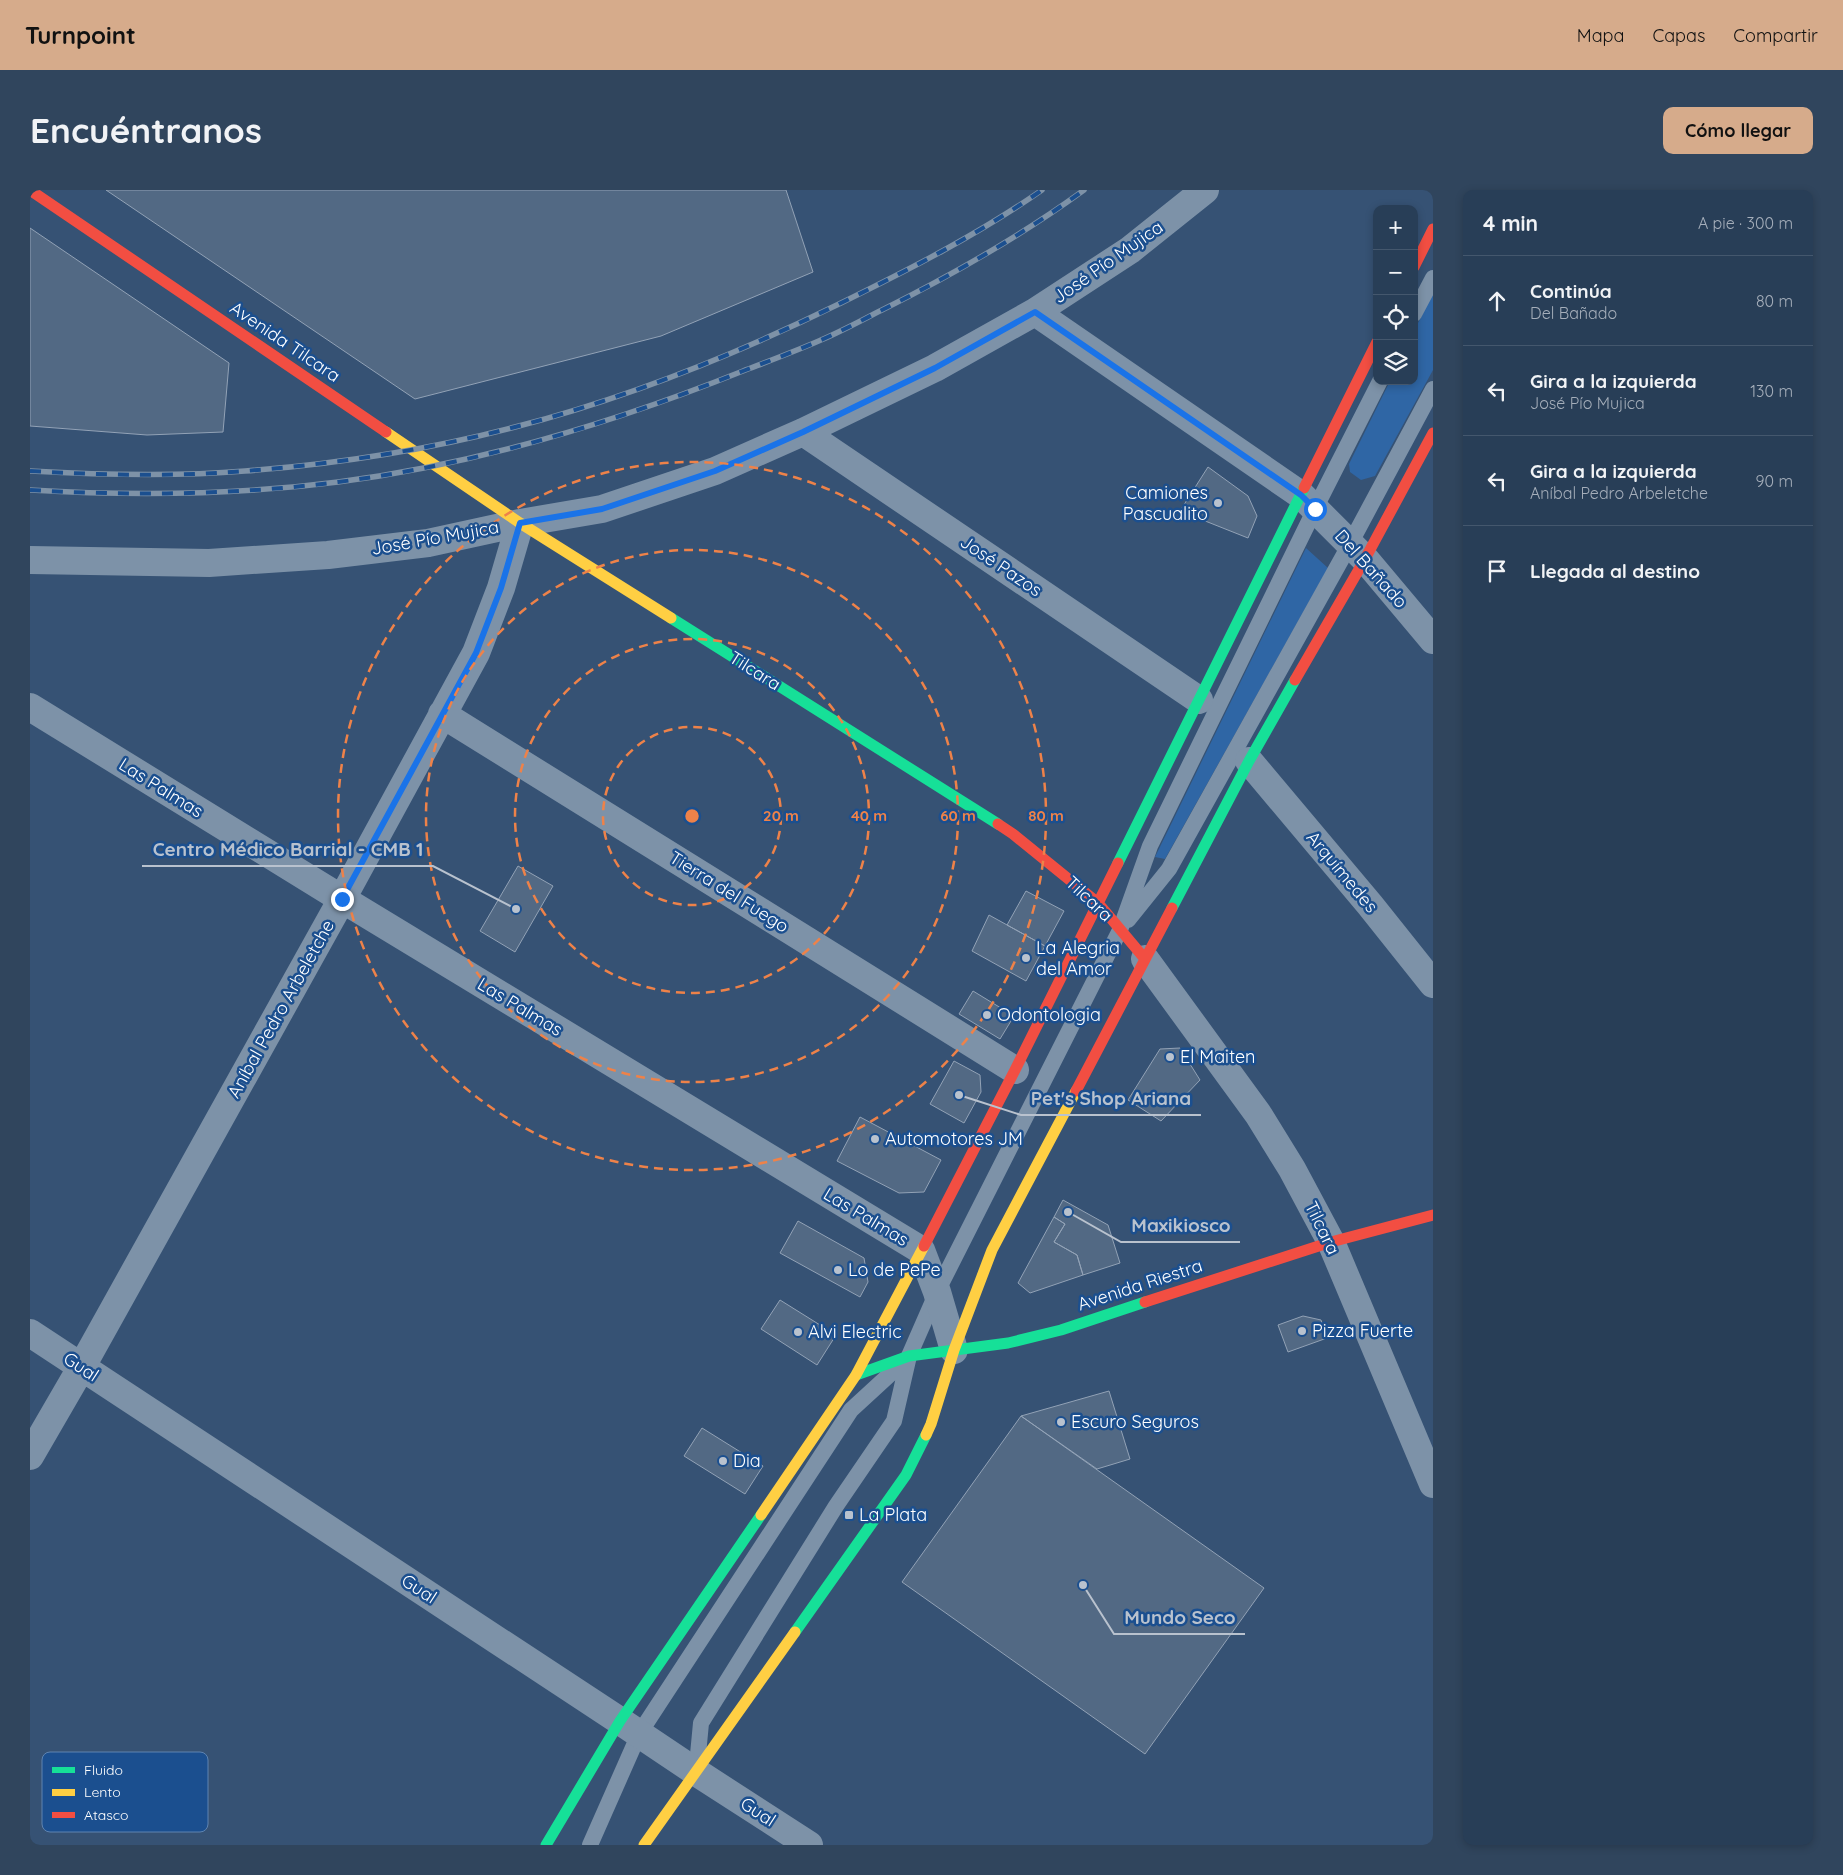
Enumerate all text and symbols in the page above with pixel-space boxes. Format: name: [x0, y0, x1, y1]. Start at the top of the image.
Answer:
text: Turnpoint: [25, 20, 136, 50]
text: Mapa: [1577, 24, 1624, 47]
text: Capas: [1652, 24, 1705, 47]
text: Compartir: [1733, 24, 1818, 47]
button: Cómo llegar: [1663, 107, 1813, 154]
text: Encuéntranos: [30, 108, 262, 152]
map controls: [1373, 205, 1418, 385]
button: +: [1373, 205, 1418, 250]
text: 4 min: [1483, 210, 1538, 236]
text: A pie · 300 m: [1698, 213, 1793, 233]
street label: José Pío Mujica: [1048, 215, 1167, 308]
button: −: [1373, 250, 1418, 295]
text: Continúa: [1530, 279, 1612, 303]
icon: ahead: [1483, 287, 1511, 315]
text: 80 m: [1756, 291, 1793, 311]
button: locate: [1373, 295, 1418, 340]
street label: Avenida Tilcara: [226, 296, 345, 387]
text: Del Bañado: [1530, 303, 1617, 323]
button: layers: [1373, 340, 1418, 385]
text: Gira a la izquierda: [1530, 369, 1697, 393]
icon: left: [1483, 377, 1511, 405]
text: 130 m: [1750, 381, 1793, 401]
text: José Pío Mujica: [1530, 393, 1645, 413]
text: Gira a la izquierda: [1530, 459, 1697, 483]
icon: left: [1483, 467, 1511, 495]
text: 90 m: [1756, 471, 1793, 491]
place label: Camiones Pascualito: [1123, 481, 1208, 525]
text: Aníbal Pedro Arbeletche: [1530, 483, 1708, 503]
marker: Camiones Pascualito: [1212, 497, 1224, 509]
route start: [1304, 498, 1327, 521]
street label: José Pío Mujica: [369, 515, 500, 560]
street label: Del Bañado: [1330, 525, 1413, 613]
street label: José Pazos: [956, 530, 1047, 601]
icon: arrive: [1483, 557, 1511, 585]
text: Llegada al destino: [1530, 559, 1700, 583]
street label: Tilcara: [725, 646, 785, 695]
street label: Las Palmas: [115, 753, 208, 823]
text: 20 m: [763, 806, 799, 825]
text: 40 m: [851, 806, 887, 825]
text: 60 m: [940, 806, 976, 825]
text: 80 m: [1028, 806, 1064, 825]
centre of rings: [683, 807, 701, 825]
street label: Arquímedes: [1302, 826, 1383, 917]
callout: Centro Médico Barrial - CMB 1: [142, 832, 433, 866]
text: Centro Médico Barrial - CMB 1: [153, 837, 423, 861]
street label: Tierra del Fuego: [665, 846, 793, 937]
street label: Tilcara: [1061, 871, 1118, 926]
route end: [331, 888, 354, 911]
street label: Aníbal Pedro Arbeletche: [222, 916, 339, 1102]
place label: La Alegria del Amor: [1036, 936, 1120, 980]
marker: La Alegria del Amor: [1020, 952, 1032, 964]
street label: Las Palmas: [473, 972, 567, 1041]
place label: Odontologia: [997, 1003, 1101, 1026]
marker: Odontologia: [981, 1009, 993, 1021]
place label: El Maiten: [1180, 1045, 1256, 1068]
marker: El Maiten: [1164, 1051, 1176, 1063]
callout: Pet's Shop Ariana: [1021, 1081, 1201, 1115]
text: Pet's Shop Ariana: [1031, 1086, 1191, 1110]
place label: Automotores JM: [885, 1127, 1023, 1150]
marker: Automotores JM: [869, 1133, 881, 1145]
street label: Las Palmas: [819, 1182, 913, 1251]
street label: Tilcara: [1300, 1197, 1345, 1258]
callout: Maxikiosco: [1121, 1208, 1240, 1242]
text: Maxikiosco: [1131, 1213, 1231, 1237]
street label: Avenida Riestra: [1074, 1254, 1205, 1316]
place label: Lo de PePe: [848, 1258, 941, 1281]
marker: Lo de PePe: [832, 1264, 844, 1276]
place label: Pizza Fuerte: [1312, 1319, 1413, 1342]
place label: Alvi Electric: [808, 1320, 902, 1343]
marker: Pizza Fuerte: [1296, 1325, 1308, 1337]
marker: Alvi Electric: [792, 1326, 804, 1338]
street label: Gual: [59, 1347, 103, 1387]
place label: Escuro Seguros: [1071, 1410, 1199, 1433]
marker: Escuro Seguros: [1055, 1416, 1067, 1428]
place label: Dia: [733, 1449, 761, 1472]
marker: Dia: [717, 1455, 729, 1467]
place label: La Plata: [859, 1503, 927, 1526]
marker: La Plata: [843, 1509, 855, 1521]
street label: Gual: [397, 1569, 441, 1609]
callout: Mundo Seco: [1114, 1600, 1245, 1634]
text: Mundo Seco: [1124, 1605, 1236, 1629]
legend: [42, 1752, 208, 1832]
text: Fluido: [84, 1761, 123, 1779]
text: Lento: [84, 1783, 121, 1801]
street label: Gual: [736, 1792, 780, 1832]
text: Atasco: [84, 1806, 129, 1824]

